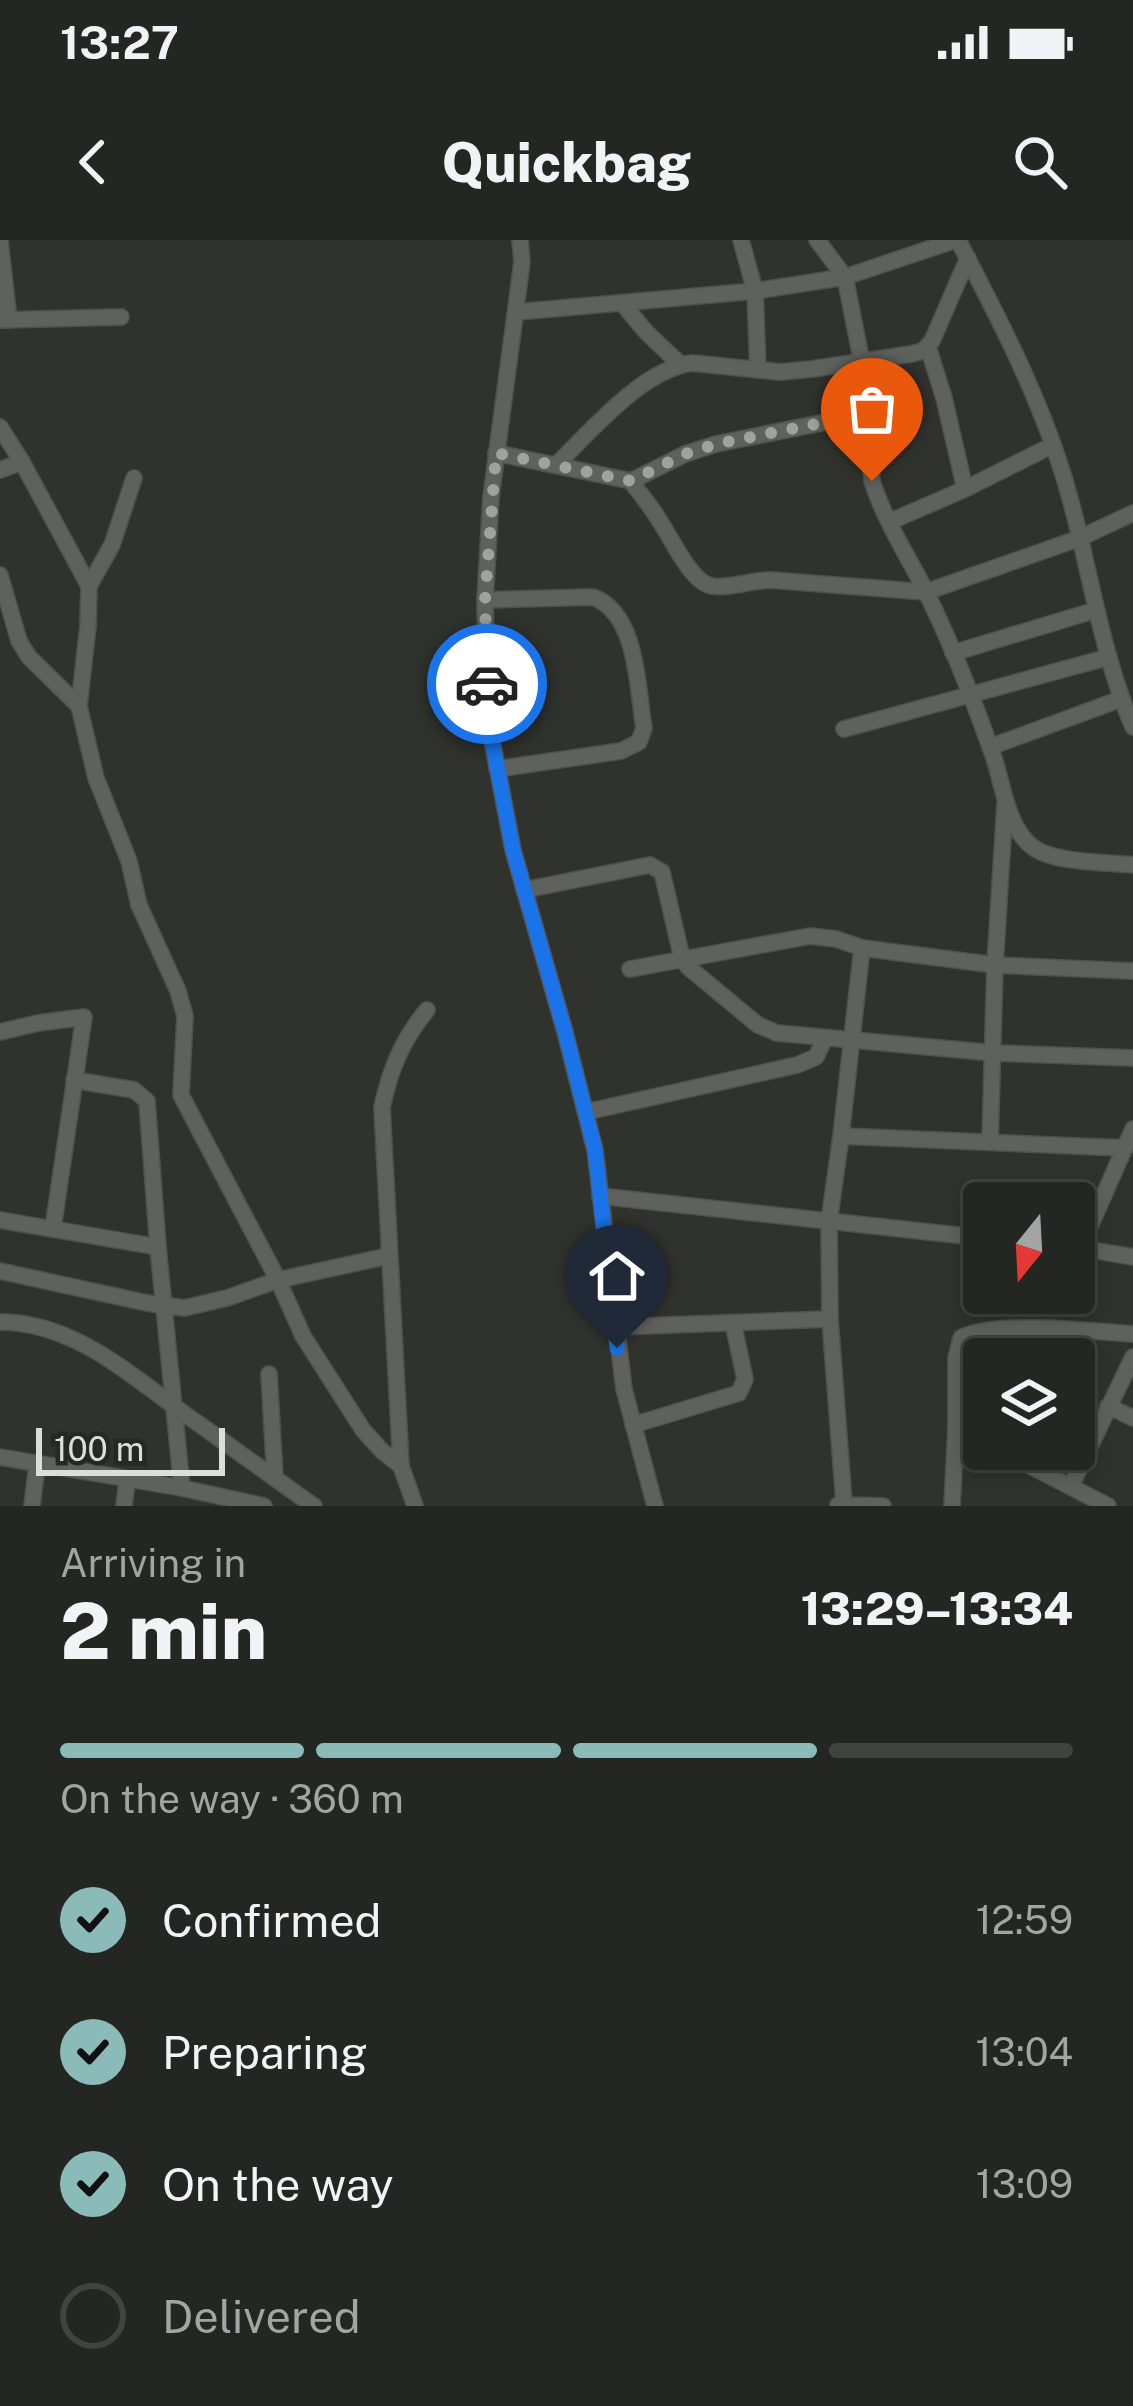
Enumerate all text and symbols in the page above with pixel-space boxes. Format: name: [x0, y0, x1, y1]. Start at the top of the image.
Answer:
text: 13:27: [60, 16, 179, 69]
icon: back: [60, 129, 126, 195]
icon: search: [1007, 129, 1073, 195]
text: Quickbag: [442, 131, 691, 194]
pin: [821, 358, 923, 481]
icon: bag: [839, 376, 905, 442]
courier: [427, 624, 547, 744]
icon: car: [454, 651, 520, 717]
north arrow: [963, 1182, 1095, 1314]
map controls: [963, 1182, 1095, 1470]
pin: [566, 1225, 668, 1348]
icon: home: [584, 1243, 650, 1309]
button: layers: [963, 1338, 1095, 1470]
scale bar: [36, 1422, 225, 1475]
text: 100 m: [54, 1430, 144, 1468]
text: Arriving in: [60, 1540, 246, 1586]
text: 13:29–13:34: [801, 1582, 1073, 1635]
text: 2 min: [60, 1585, 267, 1677]
text: On the way · 360 m: [60, 1776, 404, 1822]
icon: check: [60, 1887, 126, 1953]
text: Confirmed: [162, 1894, 381, 1947]
text: 12:59: [976, 1897, 1073, 1943]
icon: check: [60, 2019, 126, 2085]
text: Preparing: [162, 2026, 368, 2079]
text: 13:04: [975, 2029, 1073, 2075]
icon: check: [60, 2151, 126, 2217]
text: On the way: [162, 2158, 394, 2211]
text: 13:09: [976, 2161, 1073, 2207]
text: Delivered: [162, 2290, 361, 2343]

